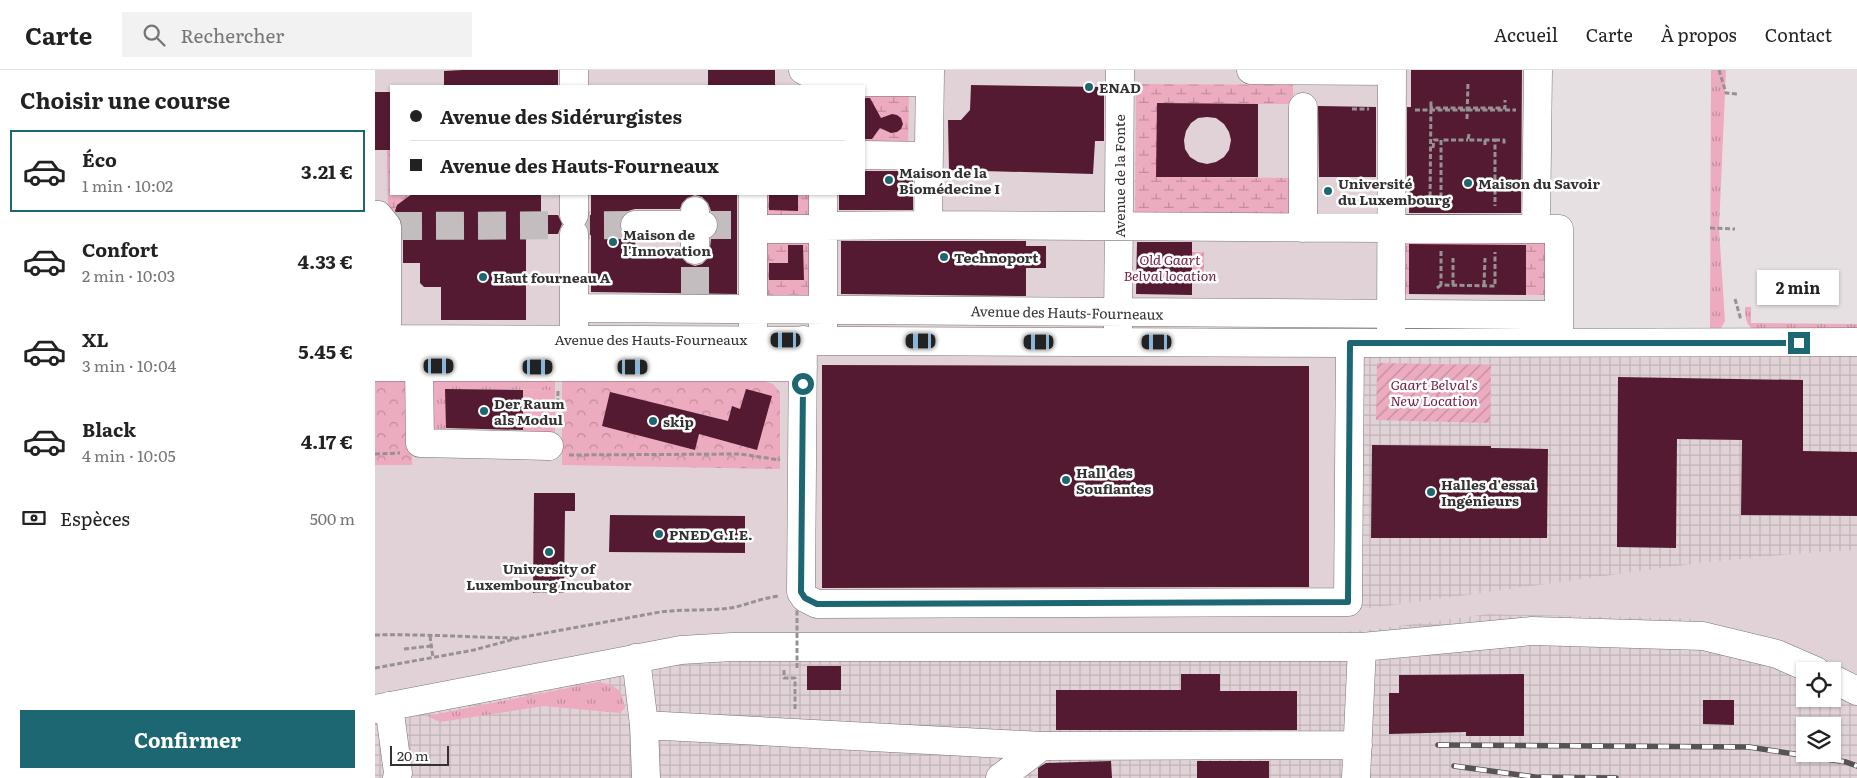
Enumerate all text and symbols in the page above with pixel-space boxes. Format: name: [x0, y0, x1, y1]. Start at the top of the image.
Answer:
search box: [122, 12, 472, 57]
text: Carte: [25, 17, 92, 52]
icon: search: [140, 21, 168, 49]
text: Rechercher: [180, 21, 284, 49]
text: Accueil: [1494, 21, 1558, 48]
text: Carte: [1586, 21, 1633, 48]
text: À propos: [1661, 21, 1737, 48]
text: Contact: [1765, 21, 1832, 48]
place label: ENAD: [1099, 77, 1141, 97]
marker: ENAD: [1083, 81, 1095, 93]
text: Choisir une course: [20, 83, 230, 116]
text: Avenue des Sidérurgistes: [440, 102, 682, 130]
street label: Avenue de la Fonte: [1109, 114, 1129, 238]
text: Éco: [82, 145, 117, 173]
icon: car: [22, 149, 67, 194]
text: Avenue des Hauts-Fourneaux: [440, 151, 719, 179]
text: 3.21 €: [301, 157, 353, 185]
place label: Maison de la Biomédecine I: [899, 162, 1000, 198]
text: 1 min · 10:02: [82, 173, 173, 197]
place label: Université du Luxembourg: [1338, 173, 1451, 209]
place label: Maison du Savoir: [1478, 173, 1600, 193]
marker: Maison de la Biomédecine I: [883, 174, 895, 186]
marker: Maison du Savoir: [1462, 177, 1474, 189]
marker: Université du Luxembourg: [1322, 185, 1334, 197]
place label: Maison de l'Innovation: [623, 224, 711, 260]
text: Confort: [82, 235, 158, 263]
marker: Maison de l'Innovation: [607, 236, 619, 248]
icon: car: [22, 239, 67, 284]
text: 4.33 €: [297, 247, 353, 275]
place label: Technoport: [954, 247, 1039, 267]
park label: Old Gaart Belval location: [1123, 249, 1217, 285]
marker: Technoport: [938, 251, 950, 263]
text: 2 min · 10:03: [82, 263, 175, 287]
place label: Haut fourneau A: [493, 267, 611, 287]
callout: 2 min: [1758, 270, 1840, 306]
marker: Haut fourneau A: [477, 271, 489, 283]
text: 2 min: [1776, 275, 1820, 299]
street label: Avenue des Hauts-Fourneaux: [970, 300, 1164, 324]
text: XL: [82, 325, 109, 353]
icon: car: [22, 329, 67, 374]
street label: Avenue des Hauts-Fourneaux: [555, 329, 747, 349]
route end: [1788, 332, 1810, 354]
car: [771, 333, 801, 348]
car: [906, 334, 936, 349]
car: [1024, 335, 1054, 350]
car: [1142, 335, 1172, 350]
text: 5.45 €: [298, 337, 353, 365]
text: 3 min · 10:04: [82, 353, 176, 377]
car: [424, 359, 454, 374]
car: [523, 360, 553, 375]
car: [618, 360, 648, 375]
route start: [792, 373, 814, 395]
park label: Gaart Belval's New Location: [1390, 374, 1478, 410]
place label: Der Raum als Modul: [494, 393, 565, 429]
marker: Der Raum als Modul: [478, 405, 490, 417]
place label: skip: [663, 411, 694, 431]
text: Black: [82, 415, 136, 443]
marker: skip: [647, 415, 659, 427]
icon: car: [22, 419, 67, 464]
text: 4.17 €: [301, 427, 353, 455]
text: 4 min · 10:05: [82, 443, 176, 467]
place label: Hall des Souflantes: [1076, 462, 1151, 498]
marker: Hall des Souflantes: [1060, 474, 1072, 486]
place label: Halles d'essai Ingénieurs: [1441, 474, 1536, 510]
marker: Halles d'essai Ingénieurs: [1425, 486, 1437, 498]
icon: cash: [20, 504, 48, 532]
text: Espèces: [60, 504, 130, 532]
text: 500 m: [310, 506, 355, 530]
place label: PNED G.I.E.: [669, 524, 753, 544]
marker: PNED G.I.E.: [653, 528, 665, 540]
marker: University of Luxembourg Incubator: [543, 546, 555, 558]
place label: University of Luxembourg Incubator: [466, 558, 632, 594]
map controls: [1796, 662, 1841, 762]
button: locate: [1796, 662, 1841, 707]
button: Confirmer: [20, 710, 355, 768]
button: layers: [1796, 717, 1841, 762]
scale bar: [390, 743, 449, 766]
text: 20 m: [397, 745, 429, 765]

